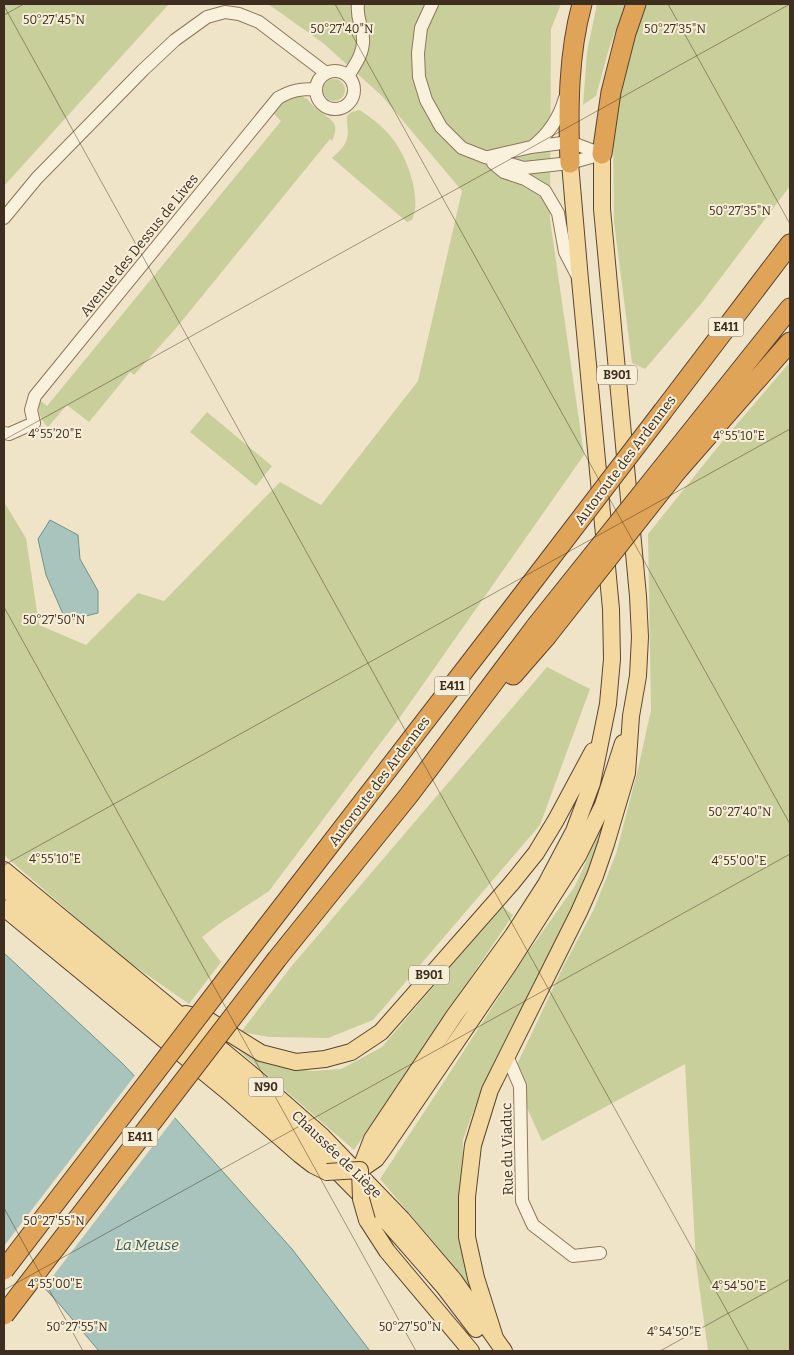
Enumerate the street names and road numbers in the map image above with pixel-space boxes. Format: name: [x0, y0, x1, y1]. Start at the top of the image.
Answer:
street label: Avenue des Dessus de Lives: [77, 171, 202, 320]
road number: E411: [708, 318, 744, 337]
road number: B901: [597, 366, 637, 384]
street label: Autoroute des Ardennes: [571, 392, 680, 529]
road number: E411: [434, 676, 470, 696]
street label: Autoroute des Ardennes: [325, 713, 434, 850]
road number: B901: [409, 966, 449, 984]
road number: N90: [248, 1078, 284, 1096]
street label: Rue du Viaduc: [498, 1102, 517, 1196]
street label: Chaussée de Liège: [288, 1107, 385, 1202]
road number: E411: [122, 1128, 158, 1146]

